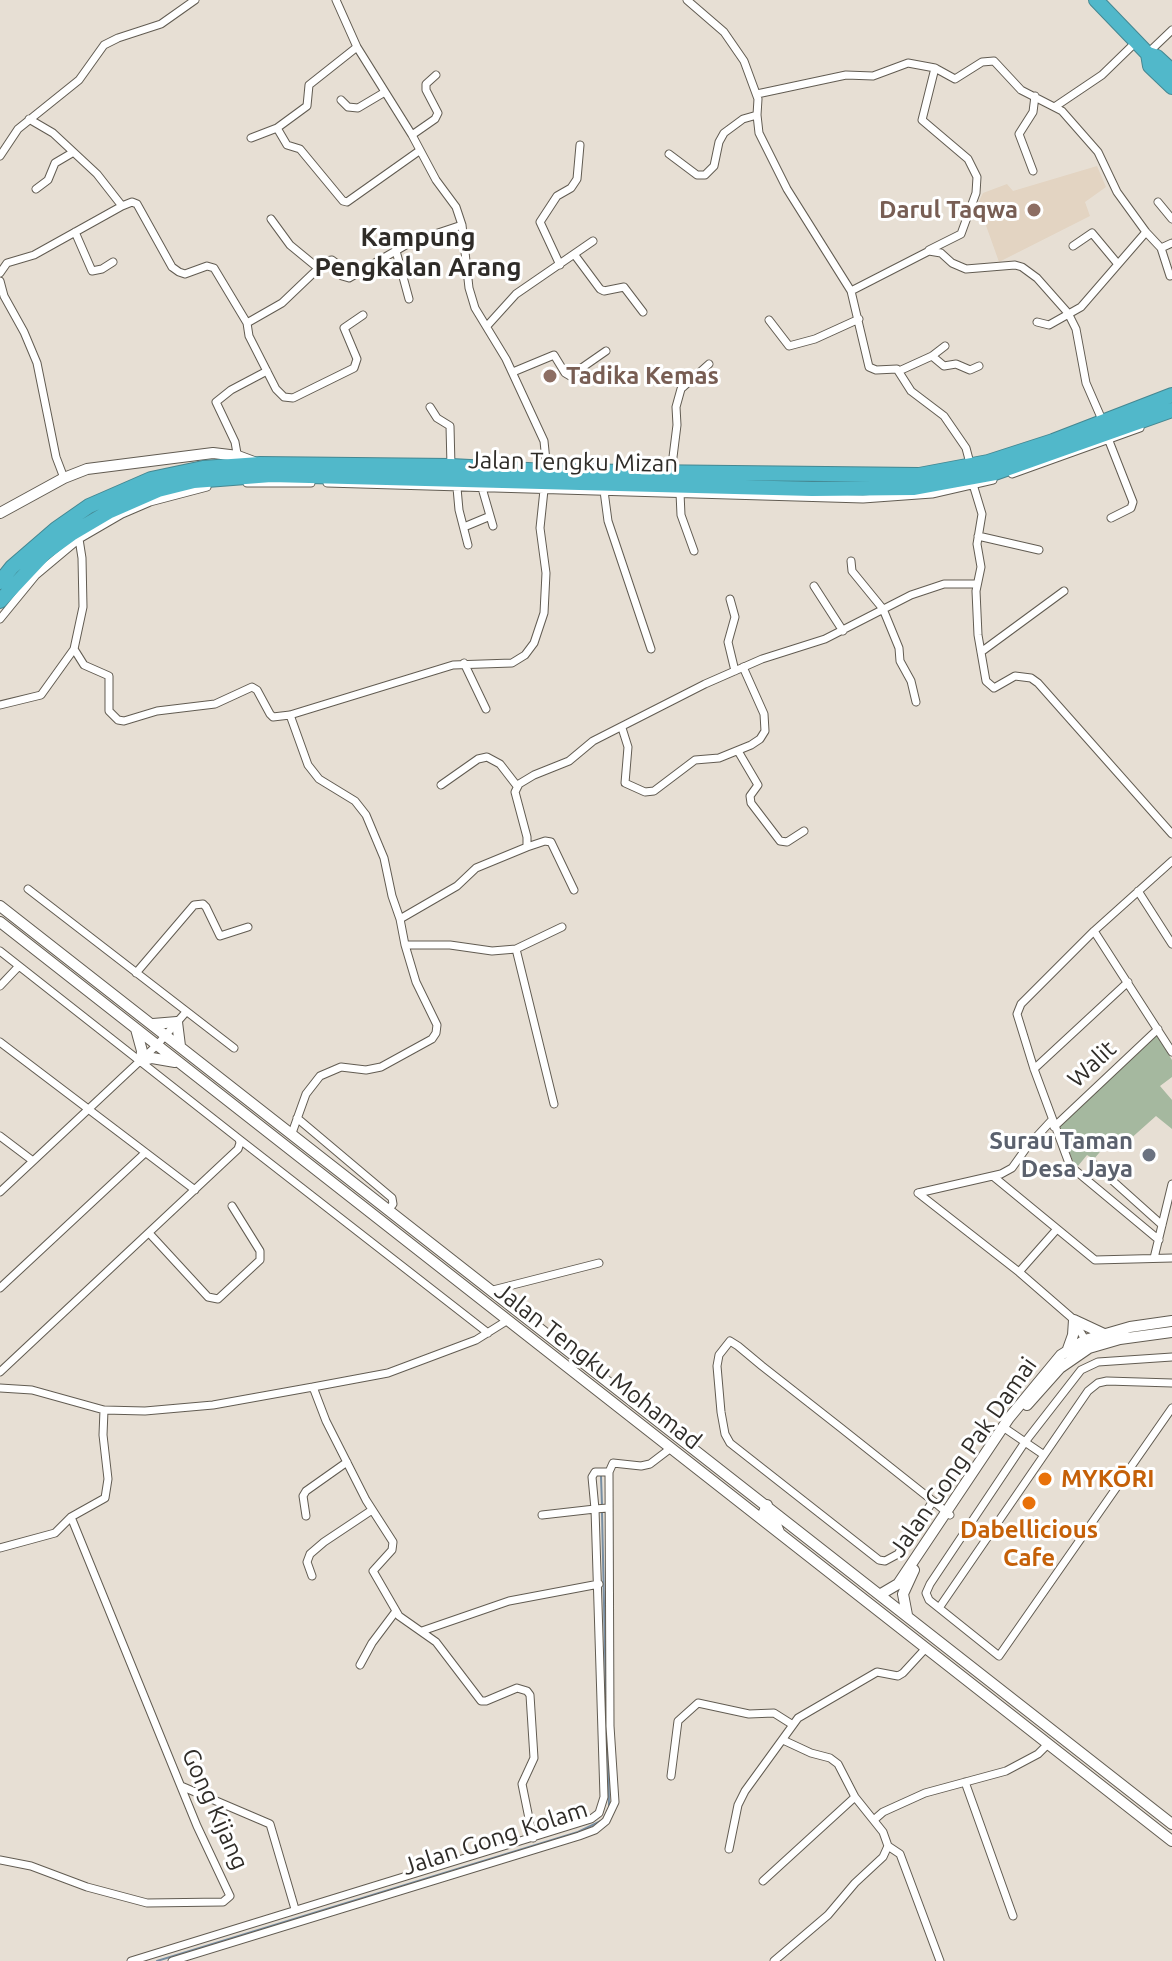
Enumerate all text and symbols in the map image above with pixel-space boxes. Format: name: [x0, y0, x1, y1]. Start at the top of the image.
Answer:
place label: Darul Taqwa: [879, 196, 1018, 224]
marker: Darul Taqwa: [1025, 201, 1043, 219]
district label: Kampung Pengkalan Arang: [314, 221, 522, 282]
place label: Tadika Kemas: [566, 362, 719, 390]
marker: Tadika Kemas: [541, 367, 559, 385]
street label: Jalan Tengku Mizan: [468, 446, 678, 478]
street label: Walit: [1062, 1035, 1122, 1093]
place label: Surau Taman Desa Jaya: [989, 1127, 1133, 1183]
marker: Surau Taman Desa Jaya: [1140, 1146, 1158, 1164]
street label: Jalan Tengku Mohamad: [489, 1276, 707, 1456]
street label: Jalan Gong Pak Damai: [883, 1352, 1043, 1562]
place label: MYKŌRI: [1061, 1465, 1154, 1493]
marker: MYKŌRI: [1036, 1470, 1054, 1488]
marker: Dabellicious Cafe: [1020, 1494, 1038, 1512]
place label: Dabellicious Cafe: [960, 1516, 1098, 1572]
street label: Gong Kijang: [175, 1744, 255, 1874]
street label: Jalan Gong Kolam: [399, 1795, 591, 1881]

